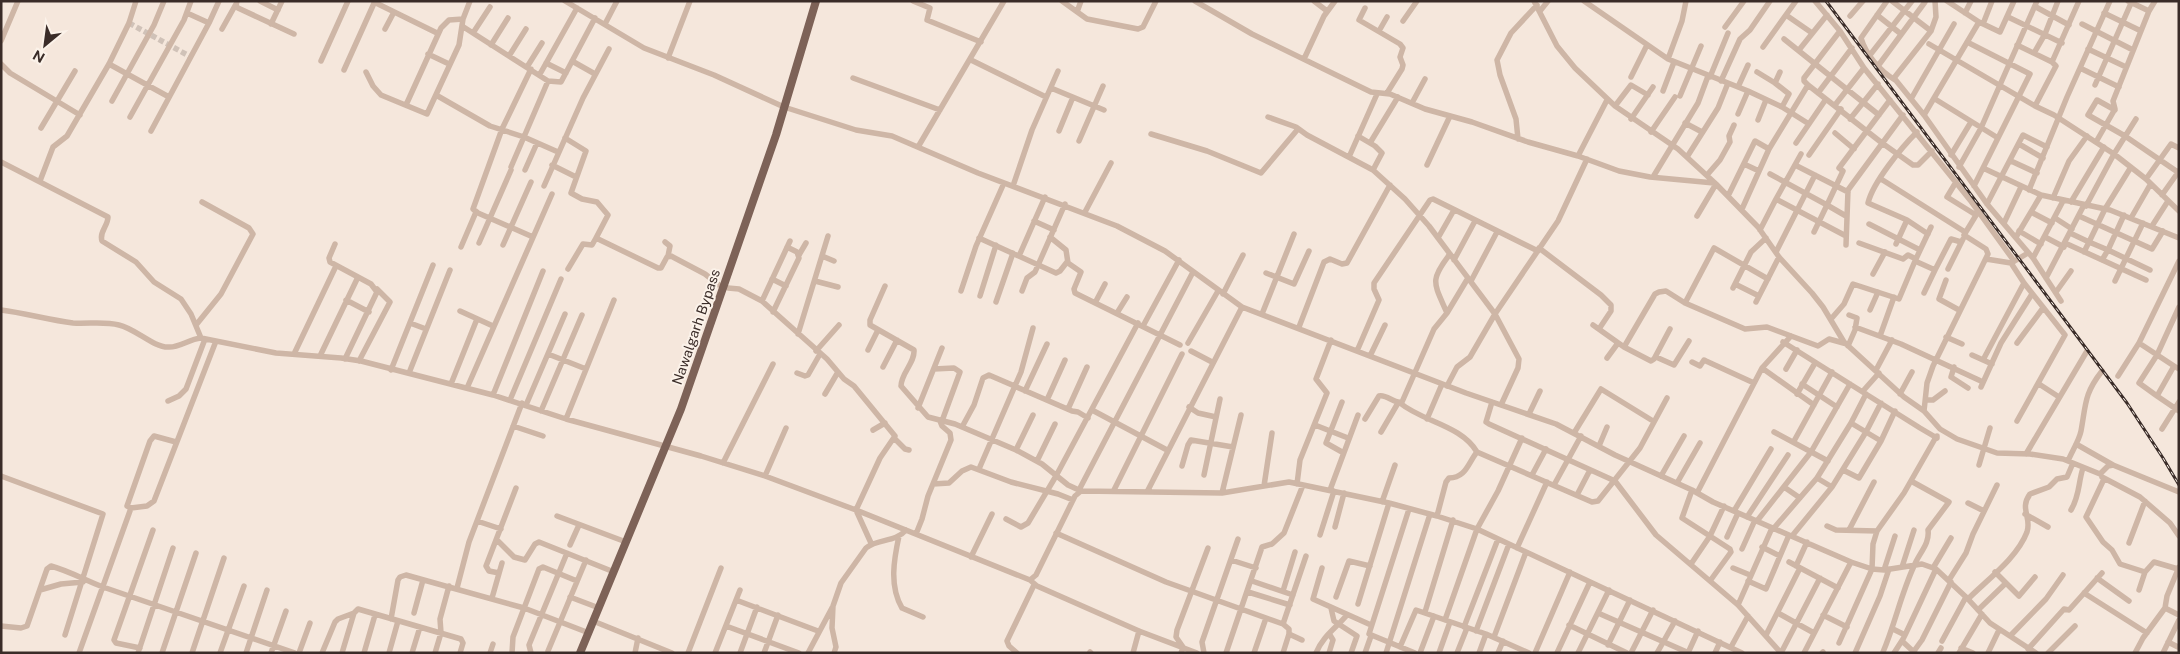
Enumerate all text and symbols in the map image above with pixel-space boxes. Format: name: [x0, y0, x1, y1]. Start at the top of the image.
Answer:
north arrow: [20, 20, 70, 70]
text: N: [30, 47, 47, 66]
street label: Nawalgarh Bypass: [669, 267, 723, 387]

